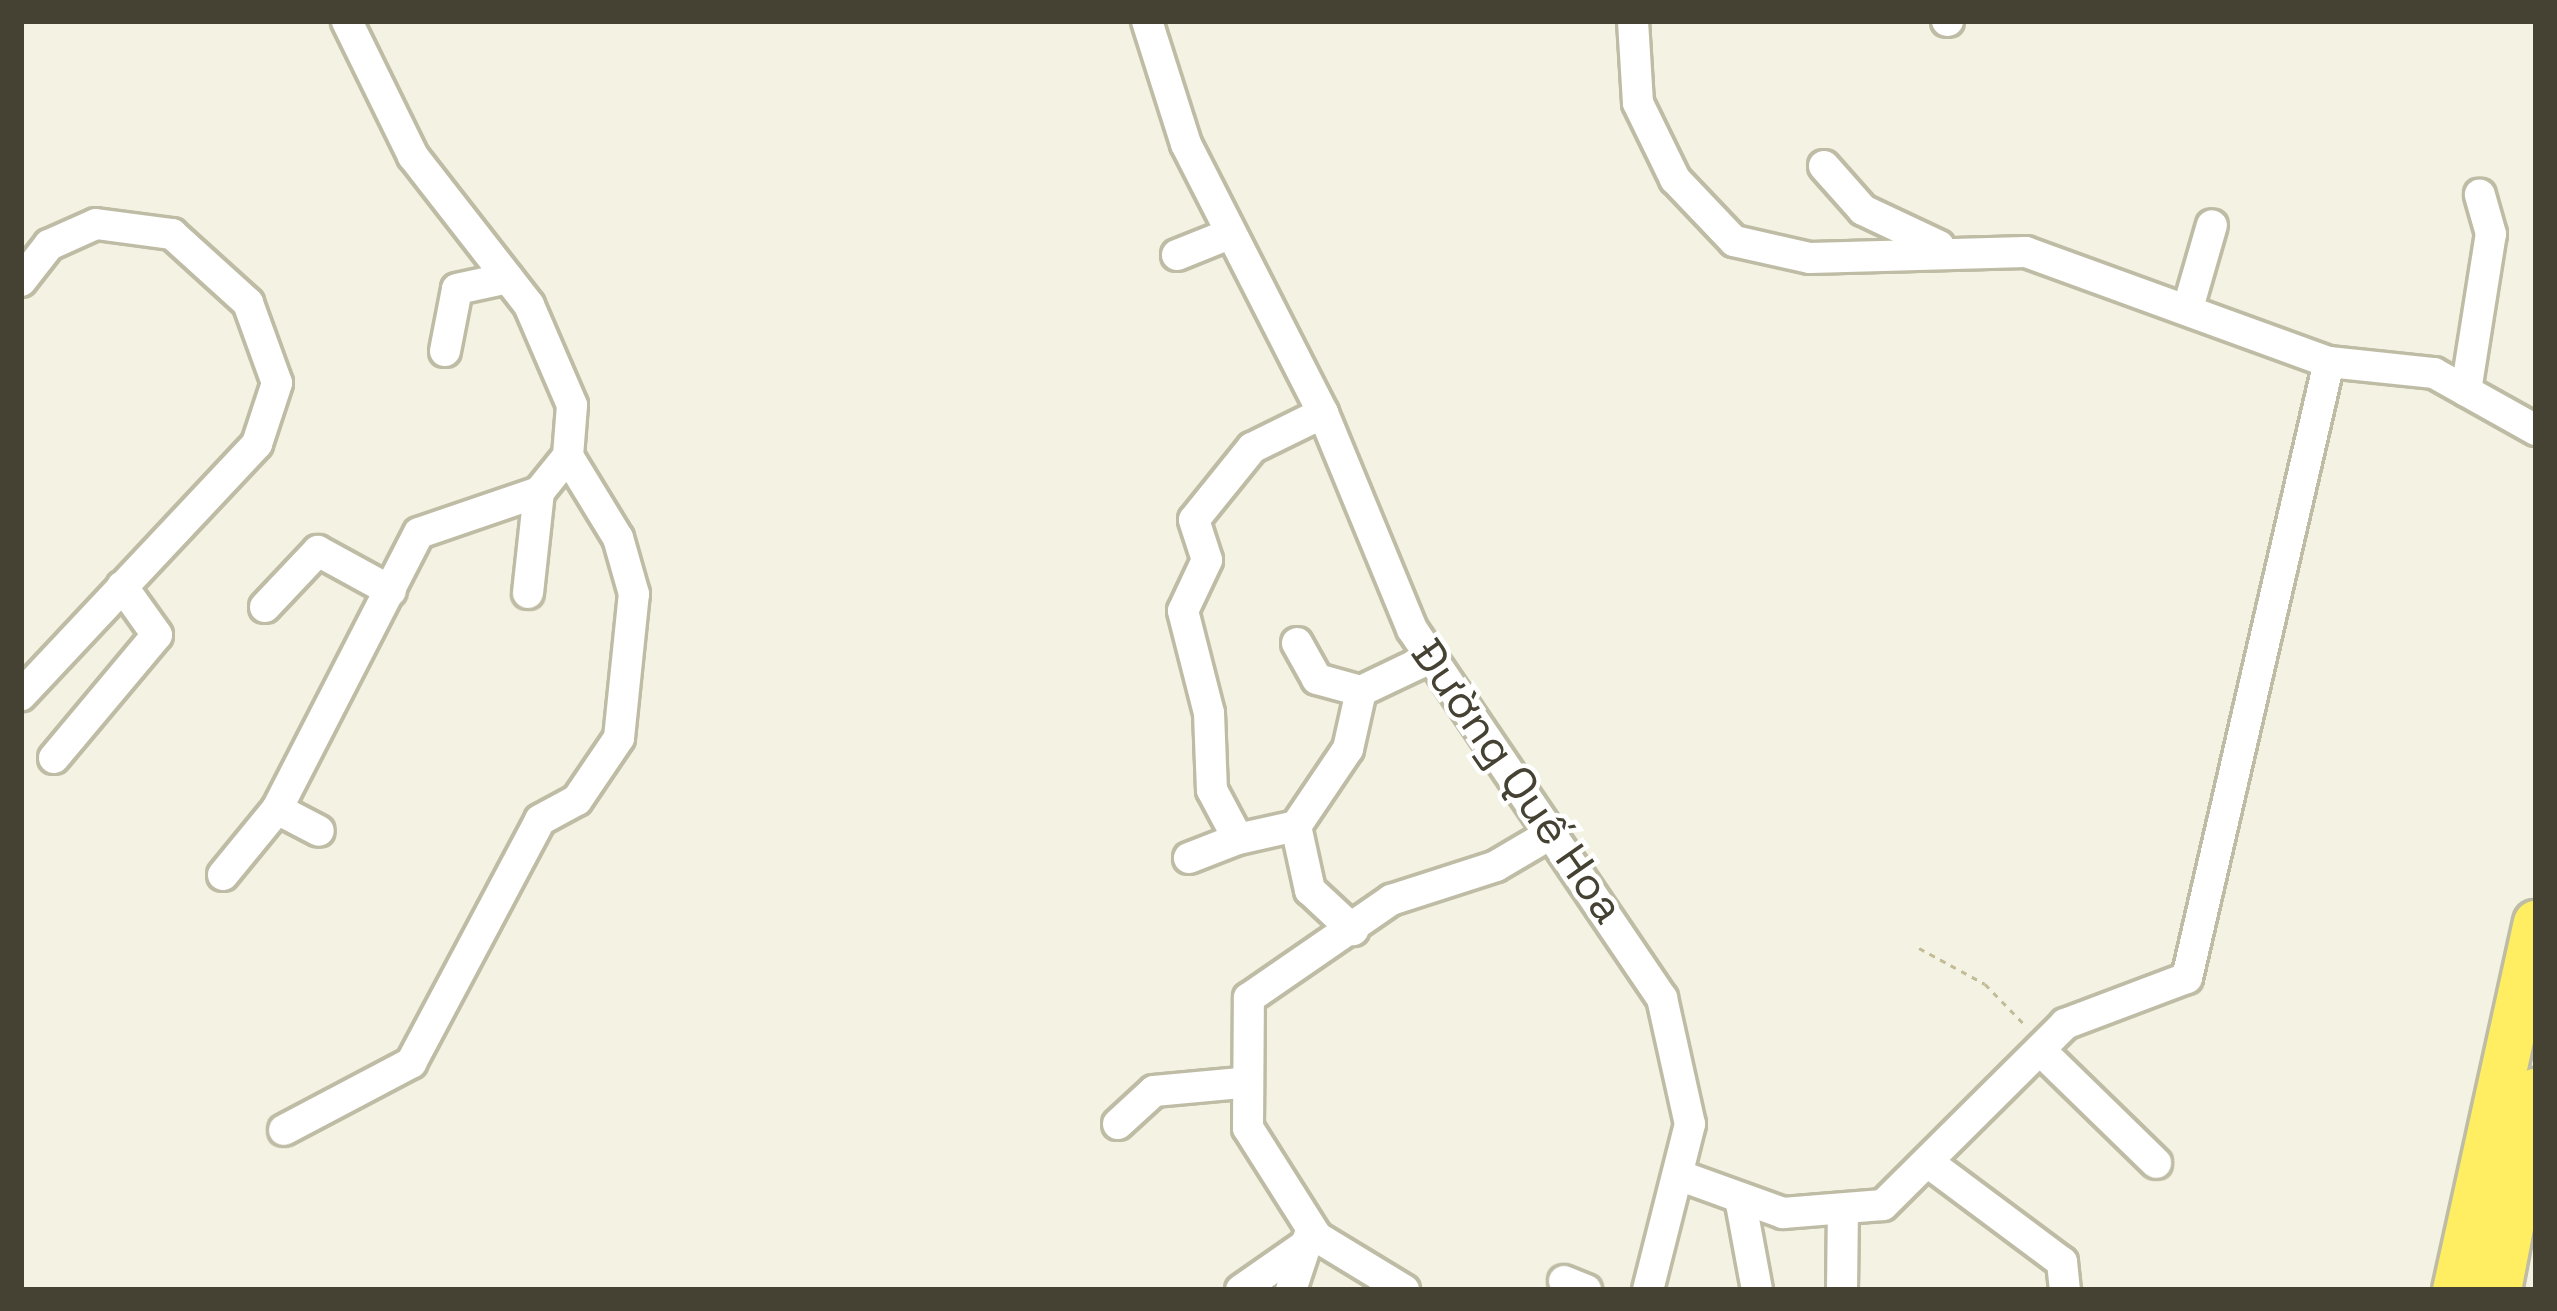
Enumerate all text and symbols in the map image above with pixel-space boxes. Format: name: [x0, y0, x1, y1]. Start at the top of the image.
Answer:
street label: Đường Quế Hoa: [1400, 629, 1636, 933]

